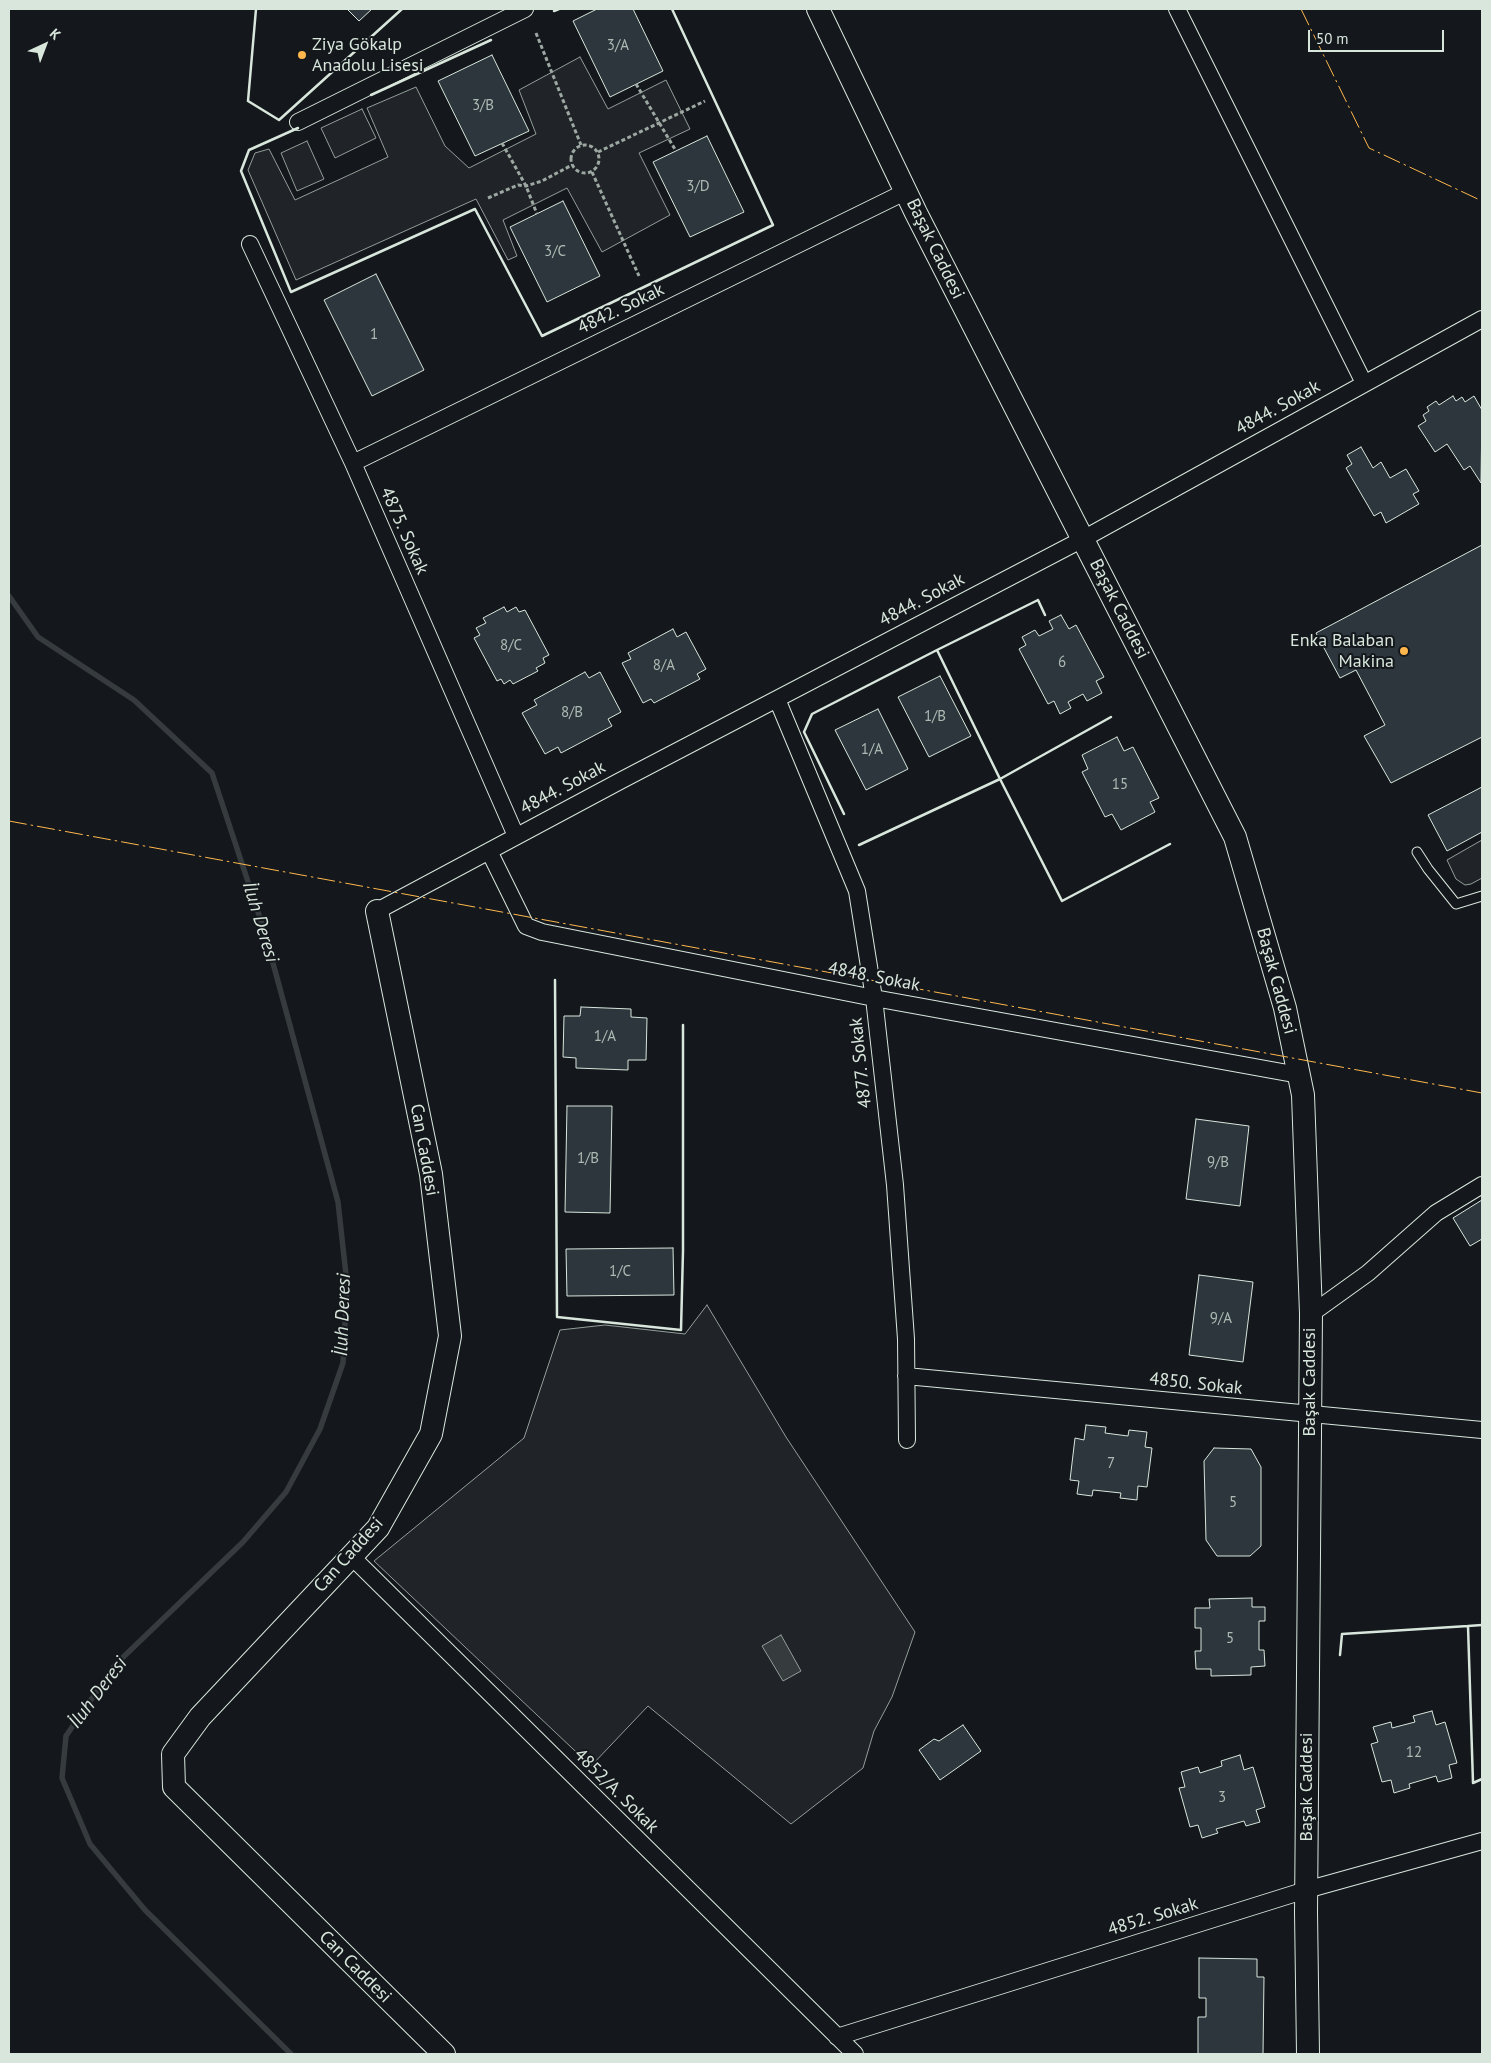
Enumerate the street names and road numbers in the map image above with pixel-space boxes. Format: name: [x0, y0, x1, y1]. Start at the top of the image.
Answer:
street label: Başak Caddesi: [901, 195, 969, 303]
street label: 4842. Sokak: [574, 279, 668, 339]
street label: 4844. Sokak: [1232, 376, 1324, 440]
street label: 4875. Sokak: [375, 484, 433, 578]
street label: Başak Caddesi: [1085, 555, 1153, 663]
street label: 4844. Sokak: [876, 569, 968, 631]
street label: 4844. Sokak: [517, 757, 609, 819]
street label: Başak Caddesi: [1251, 925, 1301, 1037]
street label: 4848. Sokak: [826, 957, 922, 997]
street label: 4877. Sokak: [845, 1016, 877, 1110]
street label: Can Caddesi: [405, 1102, 443, 1198]
street label: Başak Caddesi: [1299, 1327, 1321, 1437]
street label: 4850. Sokak: [1148, 1368, 1244, 1400]
street label: Can Caddesi: [310, 1513, 388, 1597]
street label: Başak Caddesi: [1296, 1732, 1318, 1842]
street label: 4852/A. Sokak: [569, 1744, 663, 1838]
street label: 4852. Sokak: [1105, 1893, 1201, 1941]
street label: Can Caddesi: [314, 1926, 396, 2008]

